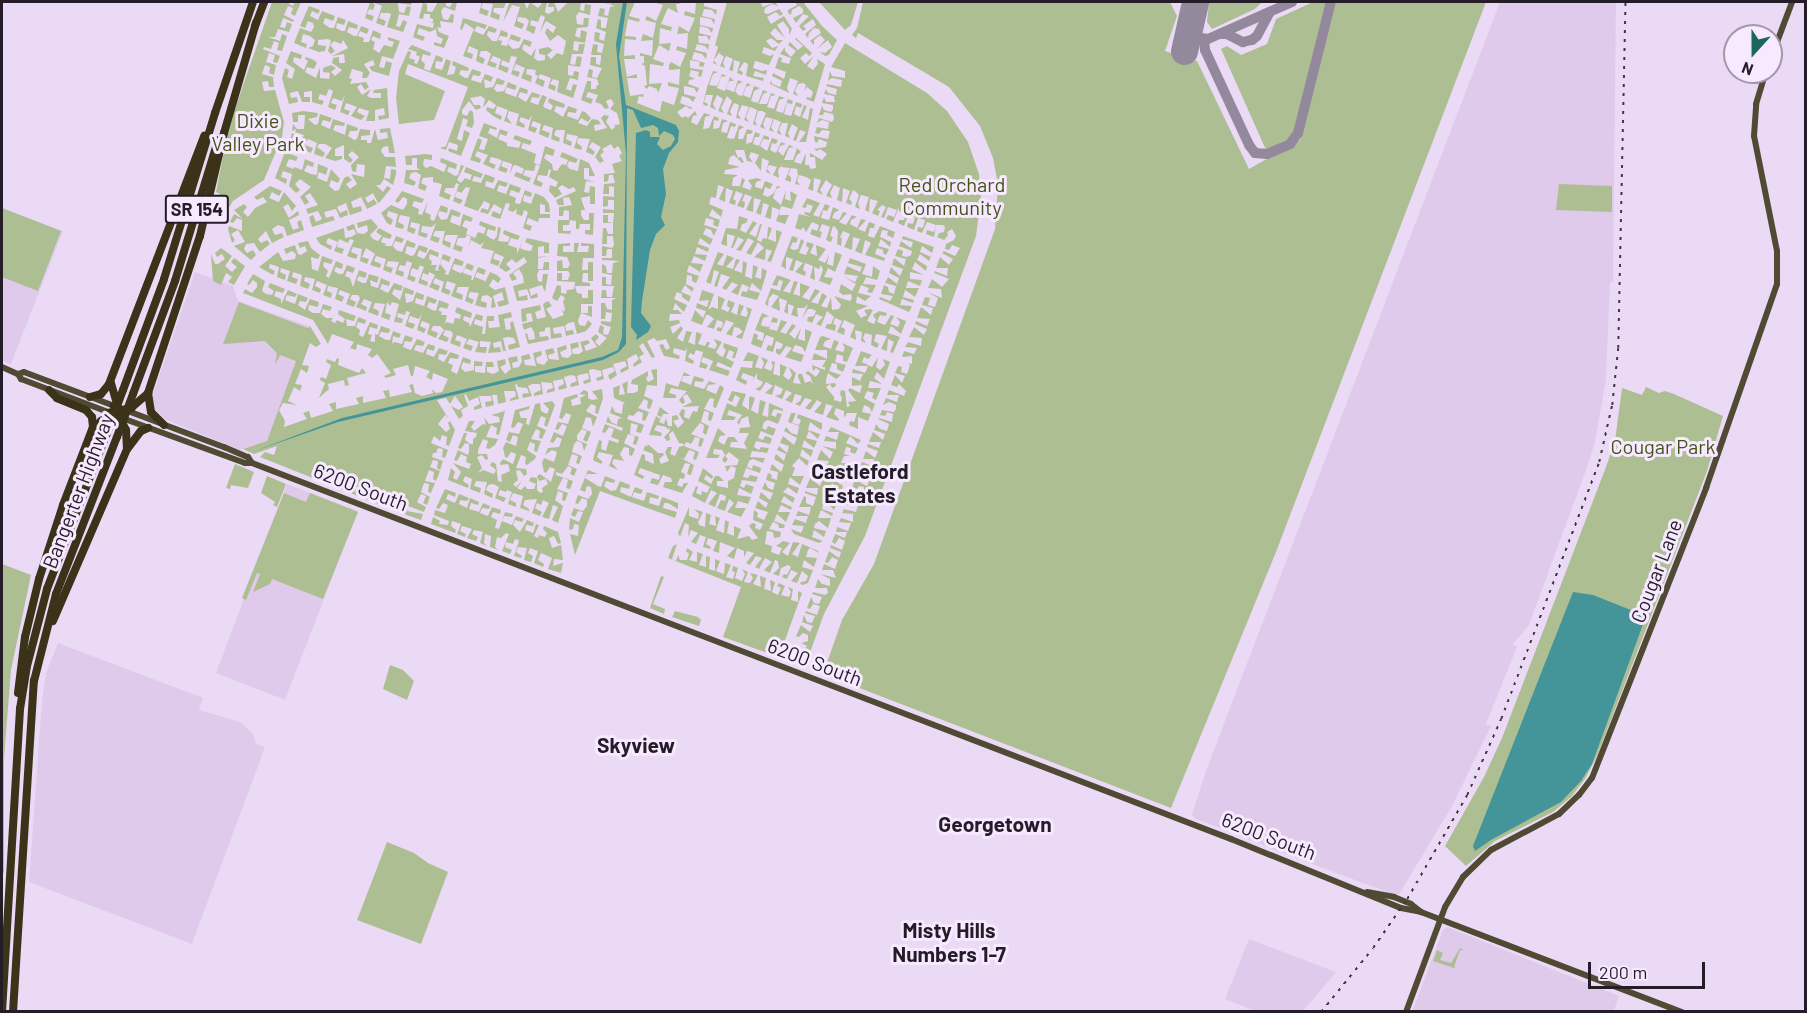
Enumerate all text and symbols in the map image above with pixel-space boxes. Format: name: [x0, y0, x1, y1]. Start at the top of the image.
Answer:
north arrow: [1723, 24, 1783, 84]
text: N: [1739, 59, 1755, 80]
park label: Dixie Valley Park: [211, 108, 305, 155]
park label: Red Orchard Community: [899, 172, 1005, 219]
road number: SR 154: [164, 194, 230, 224]
street label: Bangerter Highway: [37, 410, 119, 572]
park label: Cougar Park: [1610, 434, 1716, 458]
street label: 6200 South: [310, 458, 412, 516]
district label: Castleford Estates: [811, 458, 909, 508]
street label: Cougar Lane: [1625, 516, 1687, 626]
street label: 6200 South: [764, 633, 866, 691]
district label: Skyview: [597, 732, 675, 758]
street label: 6200 South: [1218, 807, 1320, 865]
district label: Georgetown: [938, 811, 1052, 837]
district label: Misty Hills Numbers 1-7: [892, 917, 1006, 967]
scale bar: [1591, 950, 1708, 988]
text: 200 m: [1599, 961, 1647, 983]

